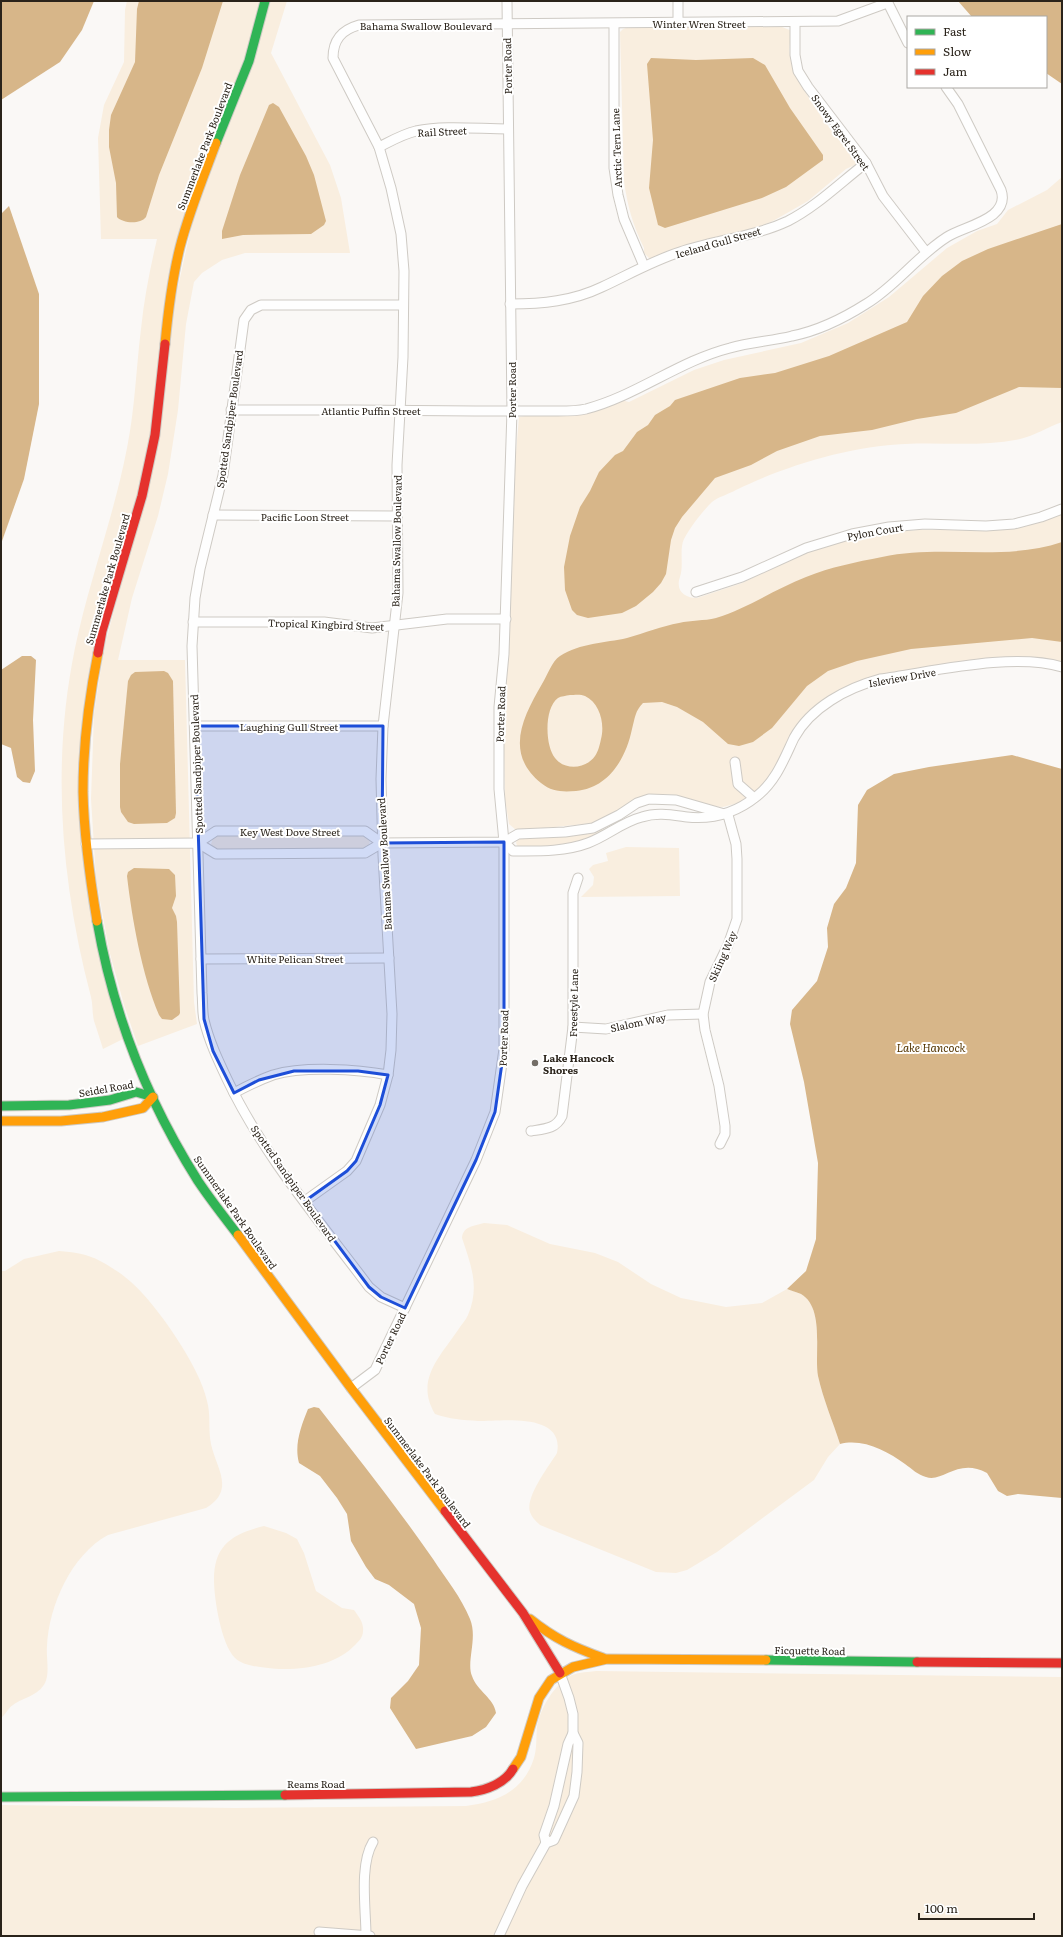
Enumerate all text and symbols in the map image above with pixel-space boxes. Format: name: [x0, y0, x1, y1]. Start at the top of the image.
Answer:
street label: Winter Wren Street: [652, 16, 746, 31]
legend: [907, 16, 1047, 88]
street label: Bahama Swallow Boulevard: [360, 18, 492, 33]
text: Fast: [943, 22, 967, 40]
street label: Porter Road: [499, 38, 515, 94]
text: Slow: [943, 42, 972, 60]
text: Jam: [943, 62, 968, 80]
street label: Summerlake Park Boulevard: [173, 80, 235, 212]
street label: Snowy Egret Street: [808, 91, 874, 173]
street label: Arctic Tern Lane: [607, 108, 625, 188]
street label: Rail Street: [417, 122, 467, 140]
street label: Iceland Gull Street: [673, 223, 763, 261]
street label: Spotted Sandpiper Boulevard: [212, 349, 246, 489]
street label: Porter Road: [504, 362, 519, 418]
street label: Atlantic Puffin Street: [321, 403, 421, 418]
street label: Bahama Swallow Boulevard: [387, 475, 405, 607]
street label: Pacific Loon Street: [261, 509, 349, 524]
street label: Summerlake Park Boulevard: [81, 512, 133, 646]
street label: Pylon Court: [846, 519, 904, 543]
street label: Tropical Kingbird Street: [268, 614, 384, 634]
street label: Isleview Drive: [867, 664, 937, 690]
street label: Porter Road: [492, 685, 508, 743]
street label: Spotted Sandpiper Boulevard: [186, 694, 206, 834]
street label: Laughing Gull Street: [240, 719, 338, 734]
street label: Bahama Swallow Boulevard: [373, 797, 395, 931]
street label: Key West Dove Street: [240, 824, 340, 839]
street label: Skiing Way: [704, 928, 740, 984]
street label: White Pelican Street: [246, 951, 344, 966]
street label: Freestyle Lane: [565, 969, 581, 1037]
street label: Porter Road: [495, 1009, 511, 1067]
street label: Slalom Way: [609, 1009, 668, 1035]
water label: Lake Hancock: [896, 1039, 966, 1055]
place label: Lake Hancock Shores: [543, 1050, 615, 1077]
marker: Lake Hancock Shores: [530, 1058, 540, 1068]
street label: Seidel Road: [78, 1076, 134, 1100]
street label: Spotted Sandpiper Boulevard: [248, 1122, 340, 1244]
street label: Summerlake Park Boulevard: [191, 1152, 281, 1272]
street label: Porter Road: [371, 1309, 409, 1367]
street label: Summerlake Park Boulevard: [381, 1413, 475, 1531]
street label: Ficquette Road: [774, 1642, 846, 1658]
street label: Reams Road: [287, 1776, 345, 1791]
scale bar: [919, 1895, 1034, 1921]
text: 100 m: [925, 1899, 958, 1917]

